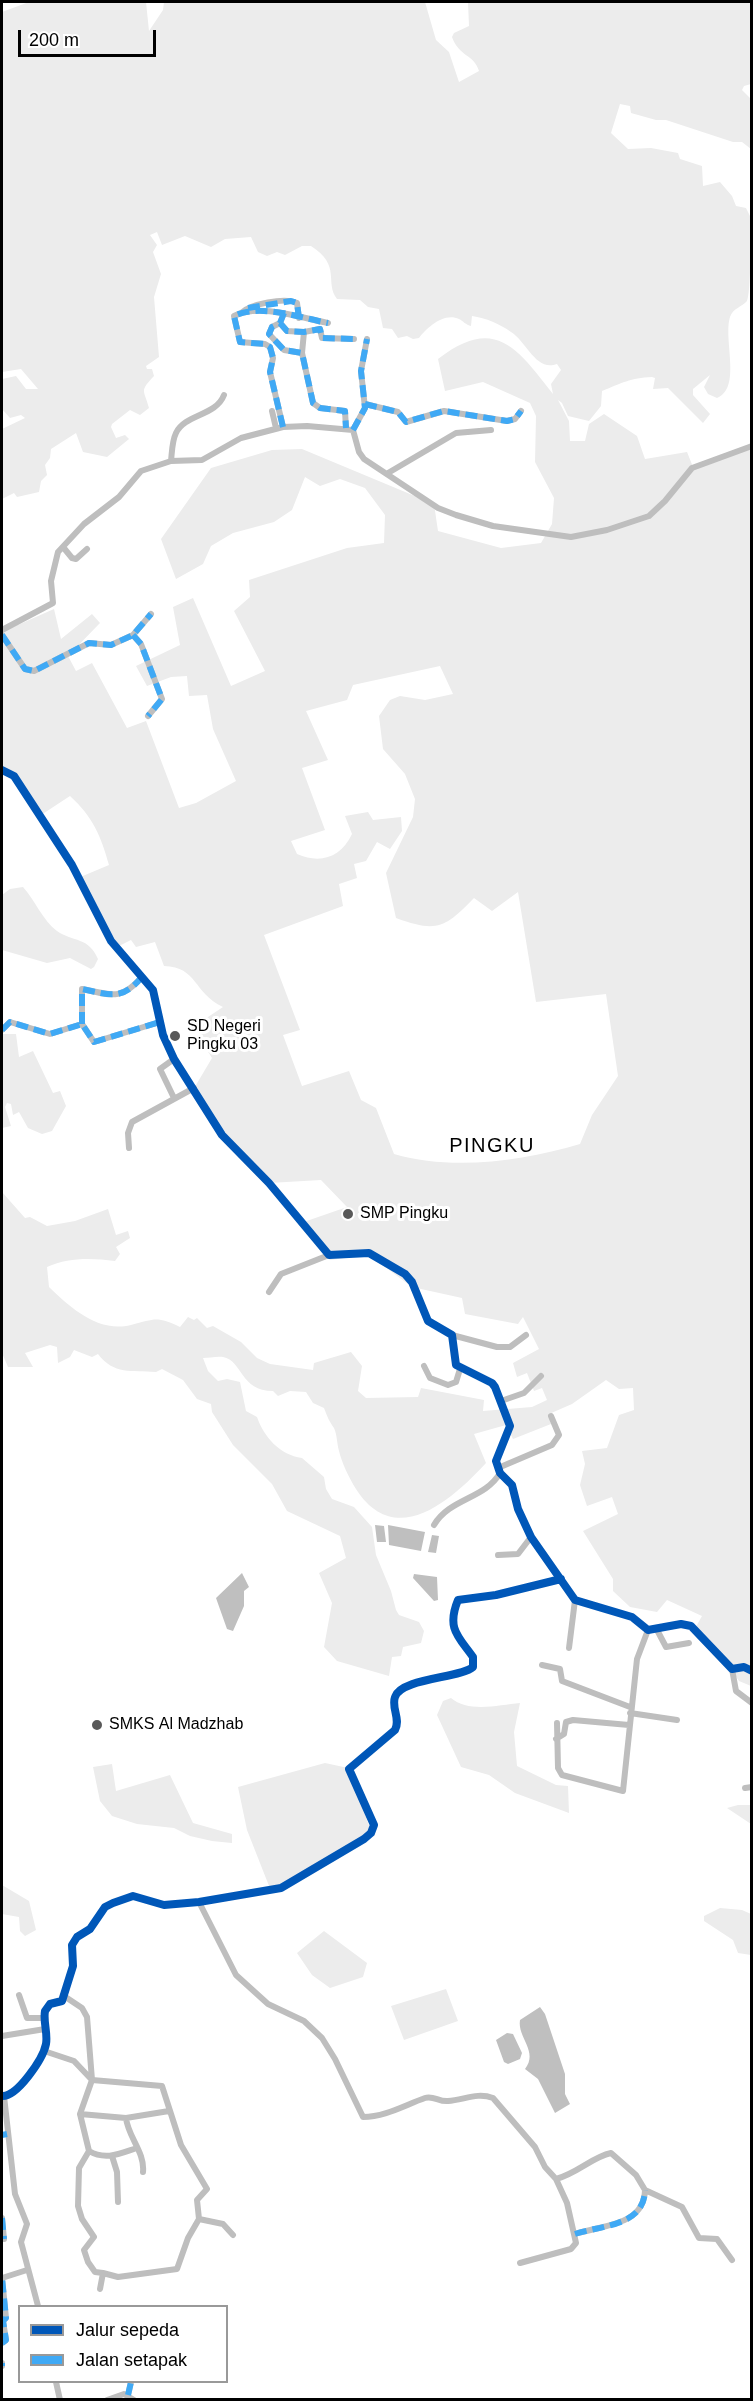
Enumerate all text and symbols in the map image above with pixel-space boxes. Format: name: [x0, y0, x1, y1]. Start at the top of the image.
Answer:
scale bar: [21, 18, 159, 56]
text: 200 m: [29, 30, 79, 50]
place label: SD Negeri Pingku 03: [187, 1017, 261, 1055]
marker: SD Negeri Pingku 03: [168, 1029, 182, 1043]
district label: PINGKU: [449, 1134, 535, 1158]
place label: SMP Pingku: [360, 1204, 448, 1224]
marker: SMP Pingku: [341, 1207, 355, 1221]
place label: SMKS Al Madzhab: [109, 1715, 243, 1735]
marker: SMKS Al Madzhab: [90, 1718, 104, 1732]
legend: [18, 2305, 228, 2383]
text: Jalur sepeda: [76, 2320, 179, 2340]
text: Jalan setapak: [76, 2350, 187, 2370]

